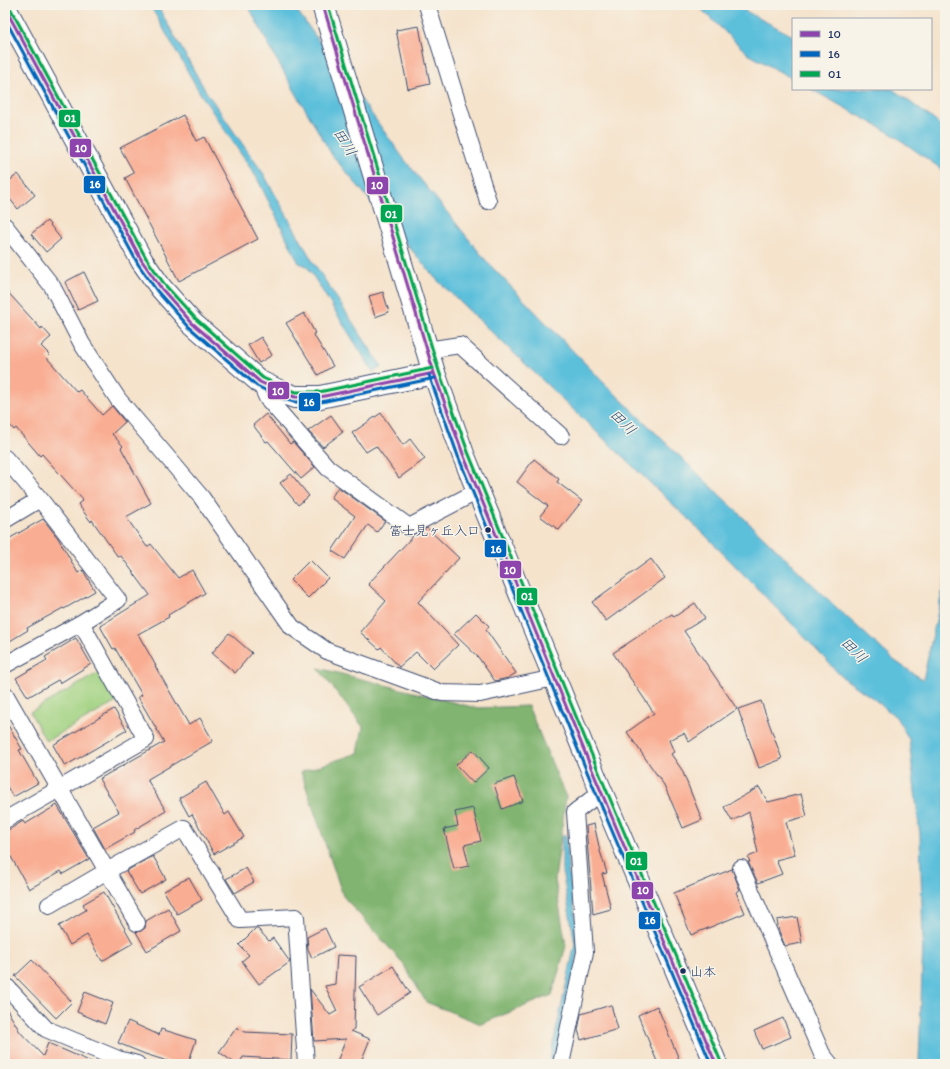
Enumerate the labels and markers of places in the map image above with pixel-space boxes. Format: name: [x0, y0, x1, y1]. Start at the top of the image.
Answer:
place label: 富士見ヶ丘入口: [389, 523, 480, 538]
marker: 富士見ヶ丘入口: [483, 525, 493, 535]
place label: 山本: [690, 964, 716, 979]
marker: 山本: [678, 966, 688, 976]

